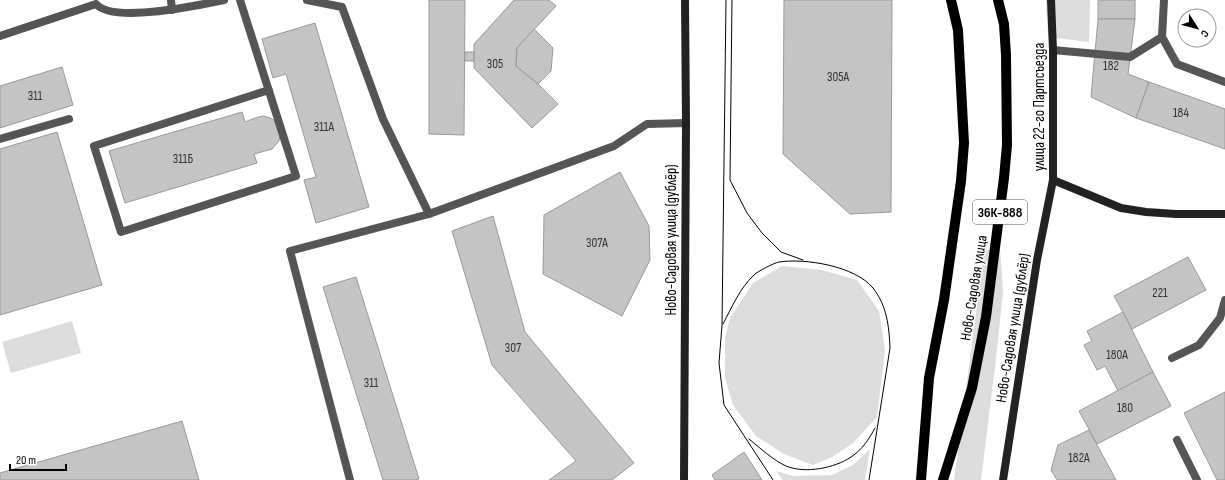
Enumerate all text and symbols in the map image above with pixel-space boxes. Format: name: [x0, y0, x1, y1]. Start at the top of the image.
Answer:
north arrow: [1177, 8, 1217, 48]
text: С: [1198, 27, 1212, 40]
street label: улица 22-го Партсъезда: [1030, 42, 1049, 171]
house number: 305: [487, 56, 503, 72]
house number: 182: [1103, 58, 1119, 74]
house number: 305А: [827, 69, 849, 85]
house number: 311: [28, 88, 43, 104]
house number: 184: [1173, 105, 1190, 121]
house number: 311А: [314, 119, 335, 135]
house number: 311Б: [173, 151, 193, 167]
street label: Ново-Садовая улица (дублёр): [662, 164, 681, 316]
road number: 36К-888: [973, 200, 1027, 224]
street label: Ново-Садовая улица: [956, 234, 992, 342]
house number: 307А: [586, 235, 608, 251]
street label: Ново-Садовая улица (дублёр): [992, 252, 1034, 404]
house number: 221: [1152, 285, 1168, 301]
house number: 307: [505, 340, 522, 356]
house number: 180А: [1106, 347, 1128, 363]
house number: 311: [364, 375, 379, 391]
house number: 180: [1117, 400, 1133, 416]
scale bar: [10, 446, 66, 472]
house number: 182А: [1068, 450, 1090, 466]
text: 20 m: [16, 453, 36, 468]

